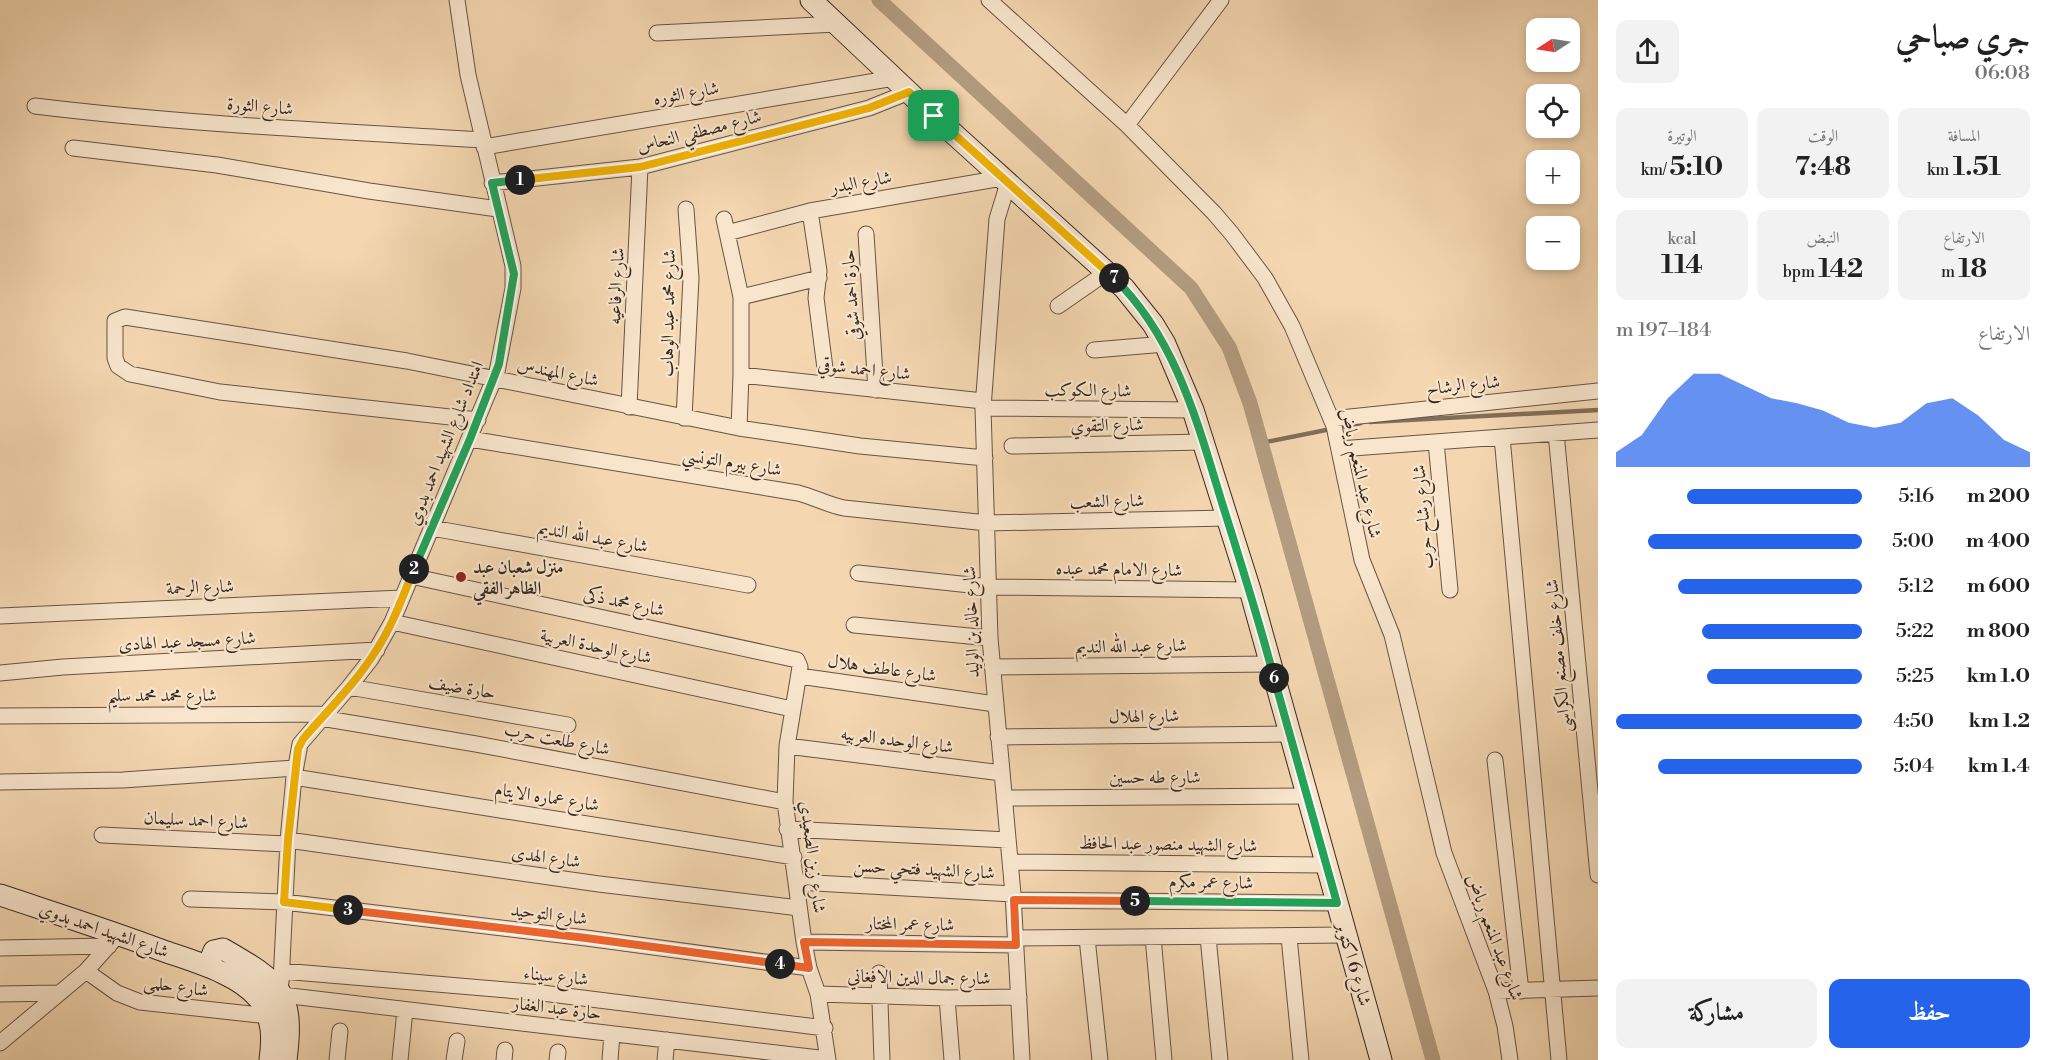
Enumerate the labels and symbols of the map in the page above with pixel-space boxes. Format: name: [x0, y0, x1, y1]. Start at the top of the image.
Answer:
north arrow: [1526, 18, 1580, 72]
street label: شارع الثوره: [651, 76, 721, 114]
pin: [908, 90, 959, 141]
street label: شارع الثورة: [226, 92, 294, 124]
street label: شارع مصطفي النحاس: [634, 105, 765, 164]
pin: 1: [505, 165, 535, 195]
street label: شارع البدر: [827, 166, 894, 203]
street label: شارع الرفاعيه: [603, 247, 633, 325]
street label: شارع محمد عبد الوهاب: [656, 249, 684, 377]
street label: حارة احمد شوقي: [837, 249, 869, 341]
pin: 7: [1099, 263, 1129, 293]
street label: شارع المهندس: [514, 353, 601, 395]
street label: شارع احمد شوقي: [816, 353, 912, 389]
street label: امتداد شارع الشهيد احمد بدوي: [402, 358, 492, 530]
street label: شارع الرشاح: [1425, 370, 1502, 405]
street label: شارع الكوكب: [1044, 378, 1132, 406]
street label: شارع عبد المنعم رياض: [1329, 406, 1387, 542]
street label: شارع التقوي: [1070, 413, 1144, 441]
street label: شارع بيرم التونسي: [680, 443, 783, 487]
street label: شارع رشاح حرب: [1407, 464, 1443, 570]
street label: شارع الشعب: [1069, 489, 1145, 517]
street label: شارع عبد الله النديم: [535, 514, 650, 562]
pin: 2: [399, 554, 429, 584]
place label: منزل شعبان عبد الظاهر الفقي: [472, 556, 564, 606]
street label: شارع الامام محمد عبده: [1055, 557, 1183, 586]
street label: شارع خالد بن الوليد: [958, 566, 988, 678]
marker: منزل شعبان عبد الظاهر الفقي: [454, 570, 468, 584]
street label: شارع الرحمة: [166, 575, 234, 603]
street label: شارع خلف مصنع الكراسى: [1540, 578, 1581, 734]
street label: شارع محمد ذكى: [581, 582, 667, 625]
street label: شارع الوحدة العربية: [537, 623, 654, 672]
street label: شارع مسجد عبد الهادى: [118, 626, 256, 660]
street label: شارع عبد الله النديم: [1075, 631, 1187, 663]
street label: شارع عاطف هلال: [826, 649, 938, 690]
pin: 6: [1259, 663, 1289, 693]
street label: حارة ضيف: [427, 670, 497, 705]
street label: شارع محمد محمد سليم: [107, 684, 217, 713]
street label: شارع الهلال: [1109, 704, 1180, 732]
street label: شارع طلعت حرب: [501, 718, 612, 764]
street label: شارع الوحده العربيه: [839, 722, 955, 762]
street label: شارع طه حسين: [1109, 766, 1201, 792]
street label: شارع عماره الايتام: [492, 778, 601, 821]
street label: شارع زين الصعيدي: [791, 799, 831, 915]
street label: شارع احمد سليمان: [143, 806, 249, 838]
street label: شارع الشهيد منصور عبد الحافظ: [1078, 831, 1257, 861]
street label: شارع الهدى: [510, 841, 582, 877]
street label: شارع الشهيد فتحي حسن: [852, 854, 995, 890]
street label: شارع عمر مكرم: [1168, 870, 1253, 899]
street label: شارع عبد المنعم رياض: [1456, 871, 1528, 1005]
pin: 5: [1120, 886, 1150, 916]
pin: 3: [333, 895, 363, 925]
street label: شارع الشهيد احمد بدوي: [35, 898, 172, 966]
street label: شارع التوحيد: [509, 898, 589, 934]
street label: شارع عمر المختار: [863, 912, 954, 940]
street label: شارع 6 اكتوبر: [1327, 918, 1376, 1009]
pin: 4: [765, 949, 795, 979]
street label: شارع سيناء: [522, 962, 589, 994]
street label: شارع جمال الدين الافغاني: [847, 965, 991, 993]
street label: شارع حلمى: [142, 971, 210, 1005]
street label: حارة عبد الغفار: [509, 991, 603, 1025]

